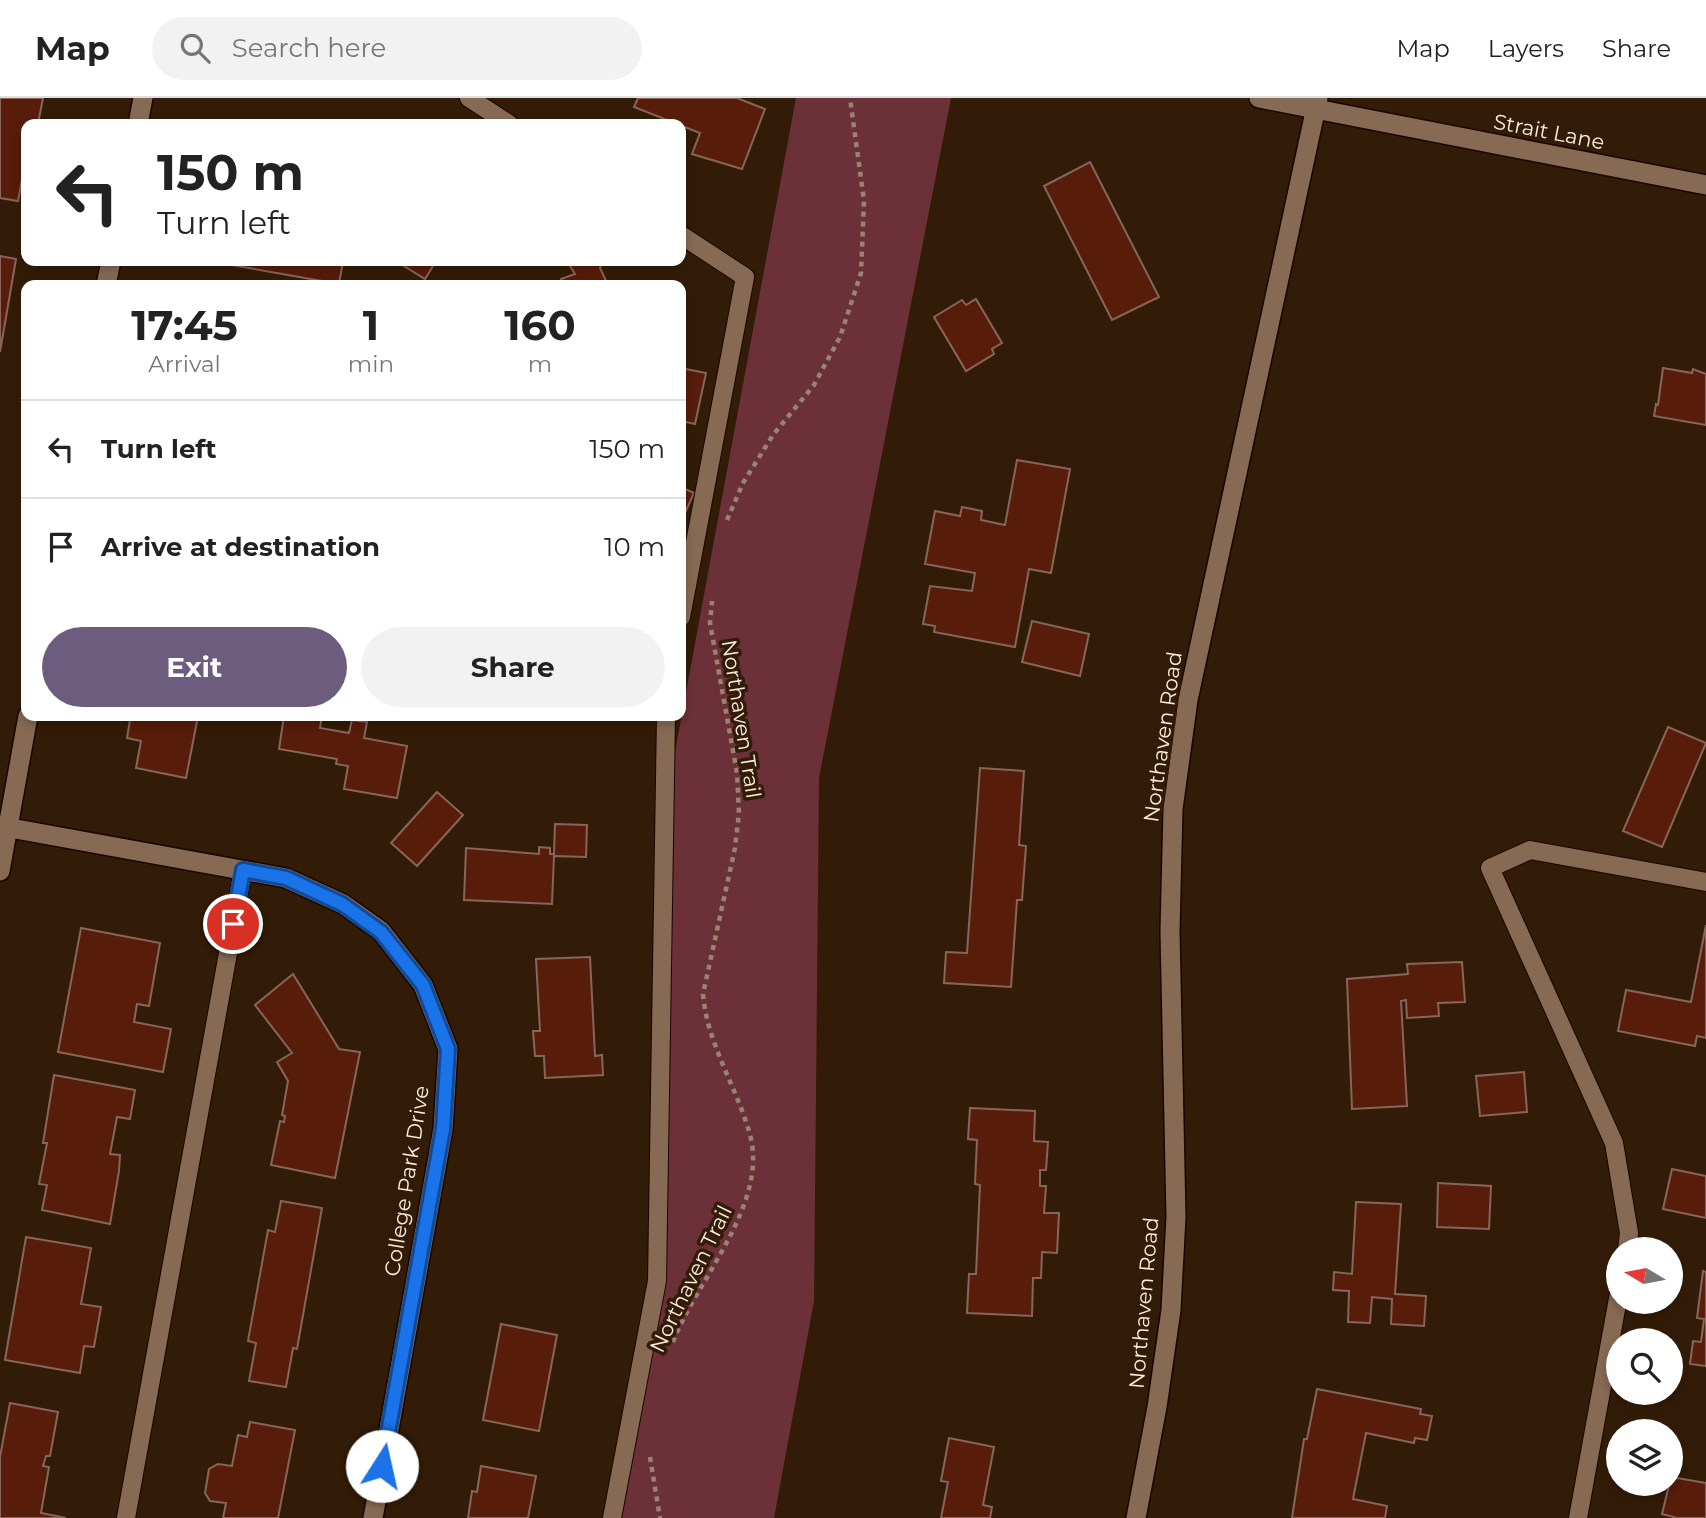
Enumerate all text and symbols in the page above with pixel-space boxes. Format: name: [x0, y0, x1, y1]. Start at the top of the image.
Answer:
search box: [152, 17, 642, 80]
text: Map: [35, 28, 110, 68]
icon: search: [176, 29, 214, 67]
text: Search here: [232, 32, 386, 64]
text: Map: [1396, 34, 1450, 63]
text: Layers: [1488, 34, 1564, 63]
text: Share: [1602, 34, 1671, 63]
street label: Strait Lane: [1491, 109, 1607, 155]
text: 150 m: [157, 143, 304, 202]
icon: left: [42, 147, 133, 238]
text: Turn left: [157, 203, 291, 242]
text: 17:45: [131, 299, 238, 351]
text: 1: [363, 299, 379, 351]
text: 160: [504, 299, 576, 351]
text: Arrival: [148, 350, 221, 378]
text: min: [348, 350, 394, 378]
text: m: [528, 350, 552, 378]
icon: left: [42, 430, 80, 468]
text: Turn left: [101, 433, 217, 465]
text: 150 m: [589, 433, 665, 465]
icon: arrive: [42, 528, 80, 566]
text: Arrive at destination: [101, 531, 380, 563]
text: 10 m: [604, 531, 665, 563]
button: Exit: [42, 627, 347, 707]
button: Share: [361, 627, 665, 707]
street label: Northaven Trail: [717, 638, 766, 800]
street label: Northaven Road: [1138, 650, 1187, 824]
pin: [203, 894, 263, 954]
icon: arrive: [214, 905, 252, 943]
street label: College Park Drive: [379, 1084, 434, 1278]
street label: Northaven Trail: [644, 1201, 737, 1356]
street label: Northaven Road: [1124, 1216, 1163, 1390]
north arrow: [1606, 1237, 1684, 1314]
map controls: [1606, 1237, 1683, 1496]
button: search: [1606, 1328, 1683, 1405]
button: layers: [1606, 1419, 1683, 1496]
position arrow: [345, 1429, 419, 1503]

